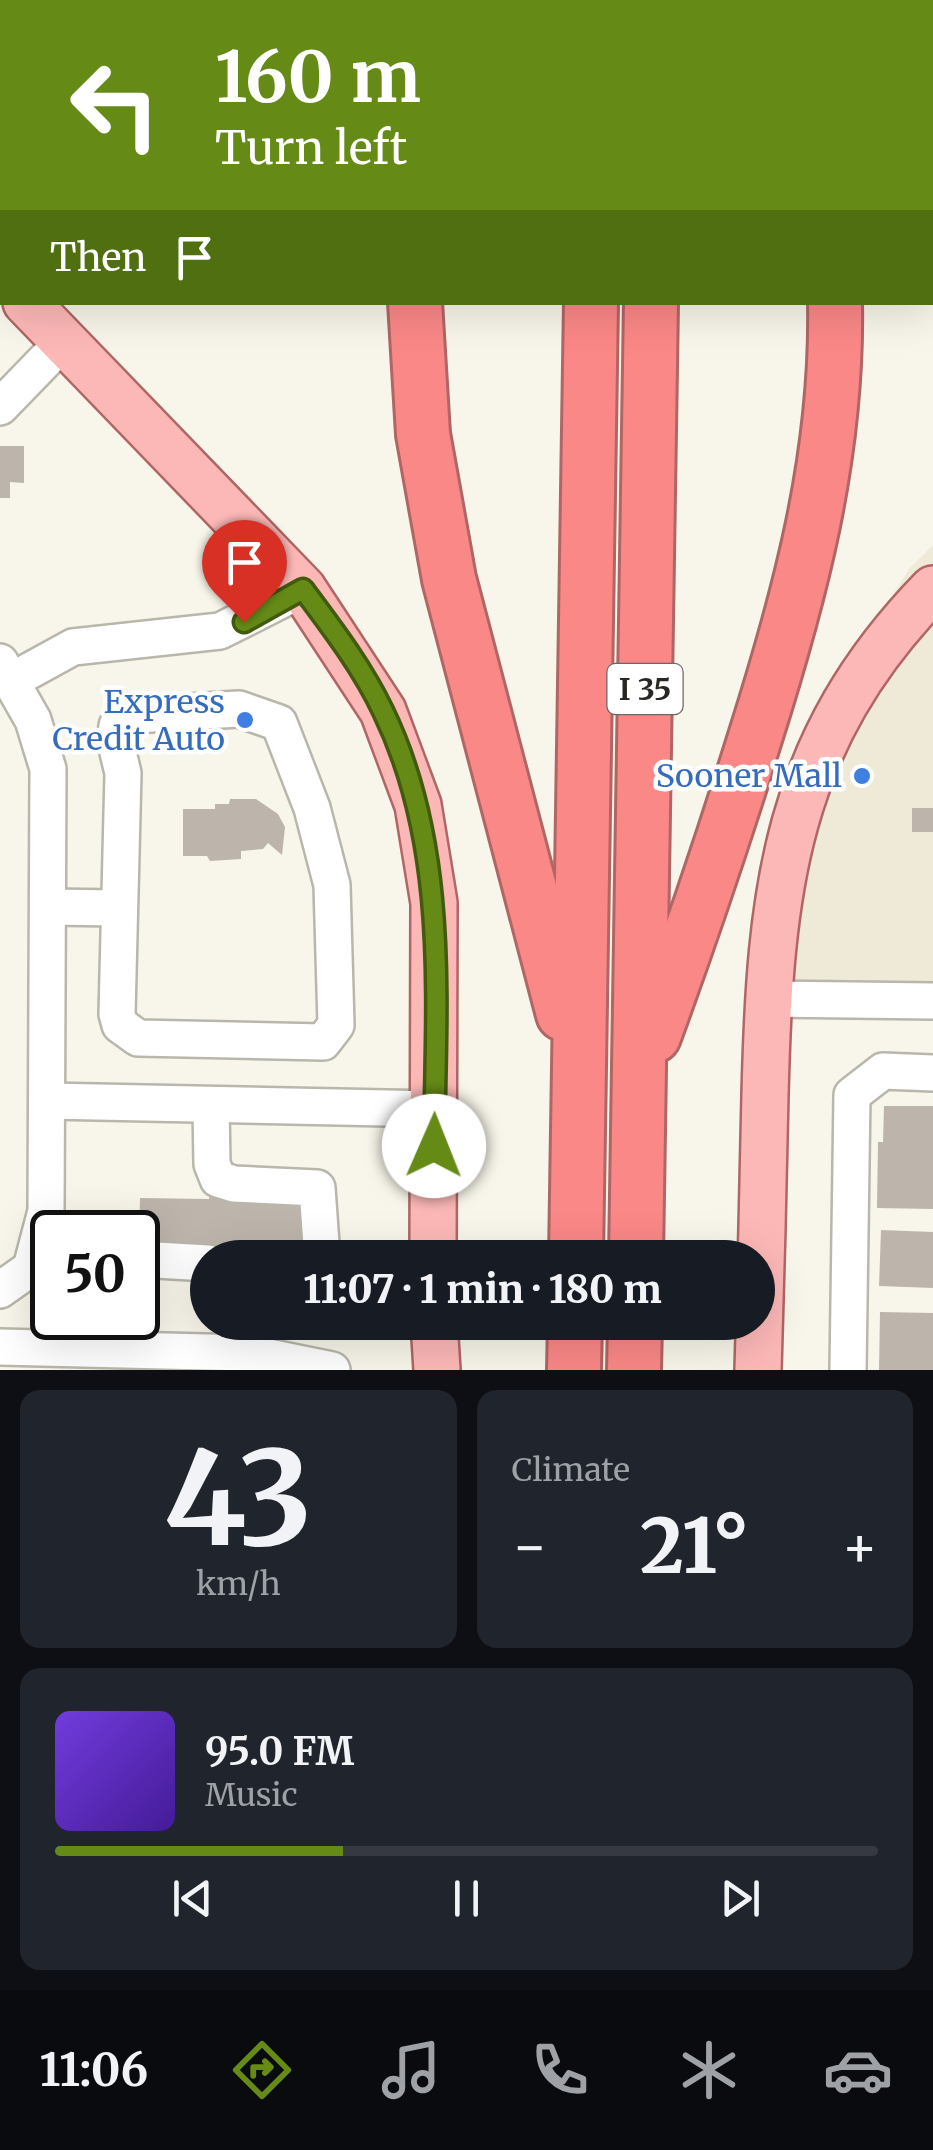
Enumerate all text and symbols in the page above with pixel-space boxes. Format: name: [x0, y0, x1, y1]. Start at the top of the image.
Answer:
text: 160 m: [215, 33, 421, 121]
icon: left: [50, 40, 180, 170]
text: Turn left: [215, 120, 407, 176]
icon: arrive: [167, 230, 222, 285]
text: Then: [50, 234, 147, 281]
pin: [202, 520, 287, 623]
icon: arrive: [217, 535, 272, 590]
road number: I 35: [608, 664, 682, 714]
place label: Express Credit Auto: [52, 682, 225, 759]
marker: Express Credit Auto: [234, 709, 256, 731]
place label: Sooner Mall: [656, 756, 842, 796]
marker: Sooner Mall: [851, 765, 873, 787]
position arrow: [382, 1094, 486, 1198]
speed limit sign: 50: [30, 1210, 160, 1340]
text: 11:07 · 1 min · 180 m: [303, 1266, 662, 1313]
text: 43: [164, 1417, 313, 1580]
text: Climate: [512, 1450, 630, 1490]
text: 21°: [640, 1499, 749, 1593]
text: −: [512, 1512, 548, 1581]
text: +: [841, 1512, 878, 1581]
text: km/h: [196, 1564, 281, 1604]
text: 95.0 FM: [205, 1728, 354, 1775]
text: Music: [205, 1775, 298, 1815]
icon: previous: [165, 1871, 220, 1926]
icon: pause: [439, 1871, 494, 1926]
icon: next: [713, 1871, 768, 1926]
icon: directions: [227, 2035, 297, 2105]
icon: music: [376, 2035, 446, 2105]
icon: phone: [525, 2035, 595, 2105]
icon: climate: [674, 2035, 744, 2105]
icon: car: [823, 2035, 893, 2105]
text: 11:06: [40, 2042, 148, 2098]

